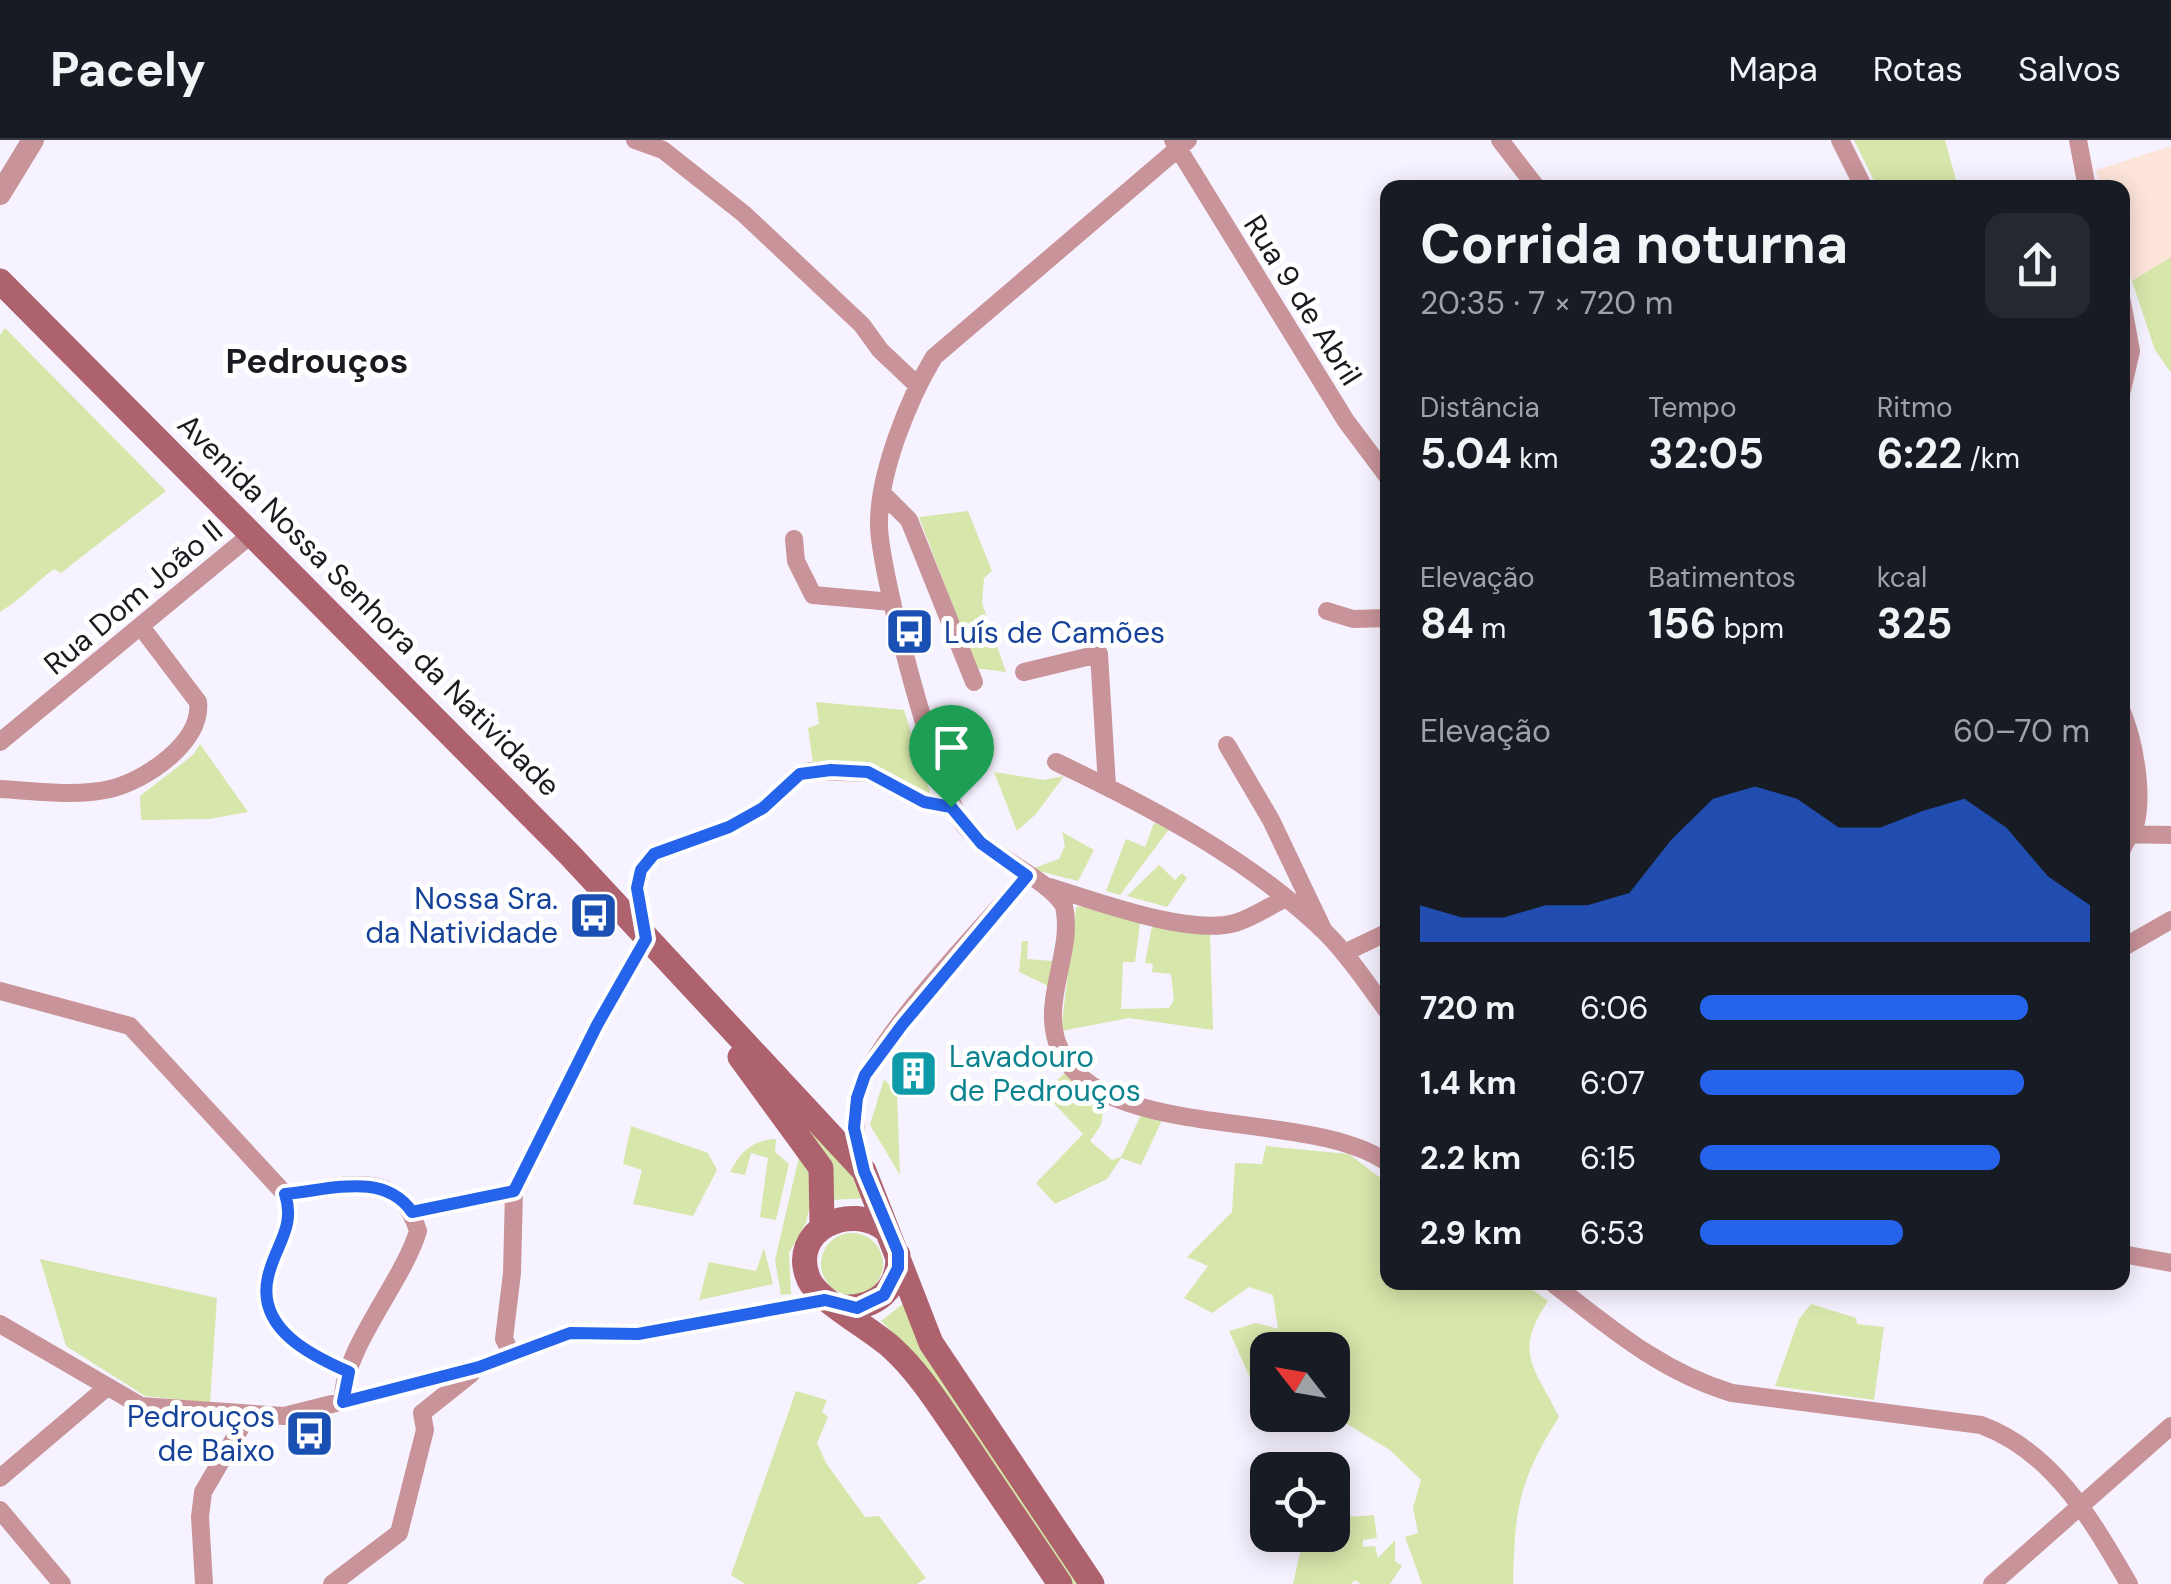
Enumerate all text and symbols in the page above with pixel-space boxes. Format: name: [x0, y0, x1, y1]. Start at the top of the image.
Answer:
text: Pacely: [50, 38, 206, 101]
text: Mapa: [1728, 46, 1818, 92]
text: Rotas: [1873, 46, 1963, 92]
text: Salvos: [2018, 46, 2121, 92]
street label: Rua 9 de Abril: [1235, 208, 1371, 392]
text: Corrida noturna: [1420, 208, 1848, 280]
button: share: [1985, 213, 2090, 318]
text: 20:35 · 7 × 720 m: [1420, 282, 1673, 324]
district label: Pedrouços: [226, 338, 408, 384]
text: Distância: [1420, 389, 1540, 426]
text: Tempo: [1648, 389, 1737, 426]
text: Ritmo: [1877, 389, 1953, 426]
street label: Avenida Nossa Senhora da Natividade: [169, 405, 569, 805]
text: 5.04: [1420, 426, 1512, 481]
text: 32:05: [1648, 426, 1764, 481]
text: 6:22: [1877, 426, 1962, 481]
text: km: [1512, 440, 1558, 477]
text: /km: [1962, 440, 2020, 477]
street label: Rua Dom João II: [36, 511, 230, 683]
text: Elevação: [1420, 559, 1535, 596]
text: Batimentos: [1648, 559, 1796, 596]
text: kcal: [1877, 559, 1927, 596]
text: 84: [1420, 596, 1474, 651]
text: 156: [1648, 596, 1716, 651]
text: 325: [1877, 596, 1952, 651]
bus stop icon: Luís de Camões: [883, 606, 935, 658]
text: m: [1474, 610, 1506, 647]
text: bpm: [1716, 610, 1784, 647]
place label: Luís de Camões: [944, 613, 1165, 652]
pin: [909, 705, 994, 808]
text: Elevação: [1420, 710, 1551, 752]
text: 60–70 m: [1953, 710, 2090, 752]
icon: arrive: [924, 720, 979, 775]
place label: Nossa Sra. da Natividade: [365, 879, 558, 952]
bus stop icon: Nossa Sra. da Natividade: [567, 889, 619, 941]
text: 720 m: [1420, 987, 1515, 1029]
text: 6:06: [1580, 987, 1649, 1029]
place label: Lavadouro de Pedrouços: [949, 1037, 1141, 1110]
building icon: Lavadouro de Pedrouços: [888, 1047, 940, 1099]
text: 1.4 km: [1420, 1062, 1517, 1104]
text: 6:07: [1580, 1062, 1645, 1104]
text: 2.2 km: [1420, 1137, 1521, 1179]
text: 6:15: [1580, 1137, 1636, 1179]
text: 2.9 km: [1420, 1212, 1522, 1254]
text: 6:53: [1580, 1212, 1645, 1254]
north arrow: [1250, 1332, 1350, 1432]
map controls: [1250, 1332, 1350, 1552]
place label: Pedrouços de Baixo: [127, 1397, 275, 1470]
bus stop icon: Pedrouços de Baixo: [284, 1407, 336, 1459]
button: locate: [1250, 1452, 1350, 1552]

